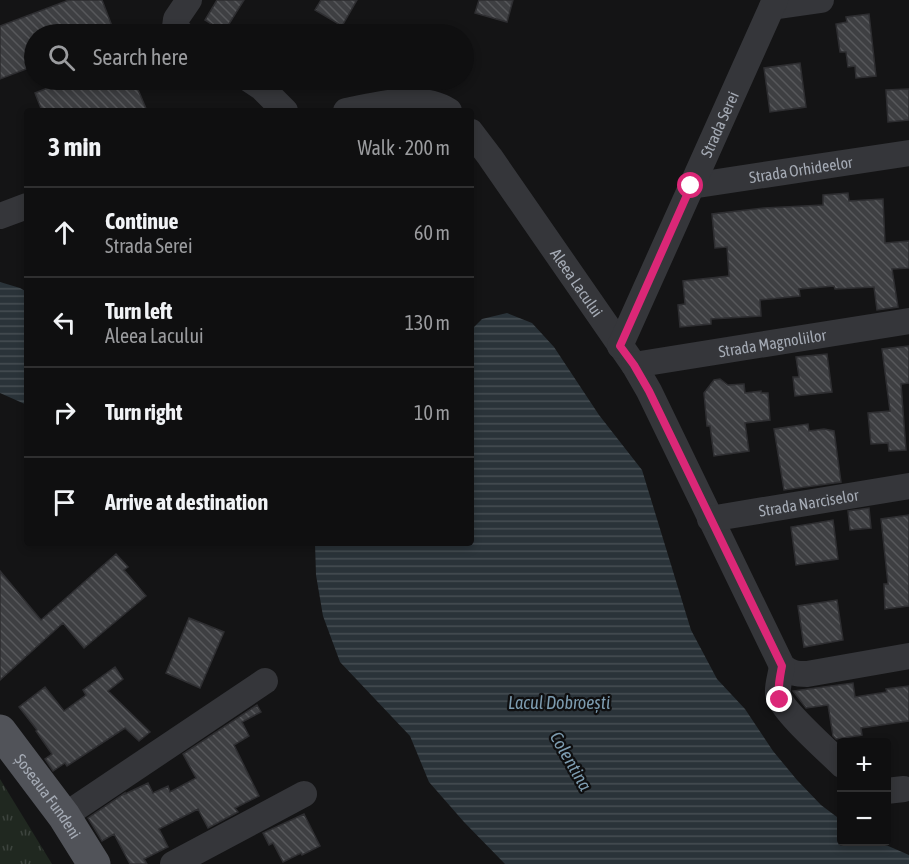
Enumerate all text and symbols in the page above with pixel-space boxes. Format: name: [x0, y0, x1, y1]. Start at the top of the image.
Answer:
search box: [24, 24, 474, 90]
icon: search: [45, 41, 78, 74]
text: Search here: [93, 44, 188, 70]
street label: Strada Serei: [697, 89, 742, 160]
text: 3 min: [48, 132, 101, 162]
text: Walk · 200 m: [358, 136, 450, 159]
street label: Strada Orhideelor: [748, 153, 854, 186]
route start: [677, 172, 703, 198]
text: Continue: [105, 208, 179, 234]
icon: ahead: [48, 216, 81, 249]
text: 60 m: [414, 221, 450, 244]
text: Strada Serei: [105, 234, 193, 257]
street label: Aleea Lacului: [547, 245, 607, 320]
text: Turn left: [105, 298, 172, 324]
icon: left: [48, 306, 81, 339]
text: 130 m: [405, 311, 450, 334]
text: Aleea Lacului: [105, 324, 204, 347]
street label: Strada Magnoliilor: [717, 325, 828, 360]
icon: right: [48, 396, 81, 429]
text: Turn right: [105, 399, 182, 425]
text: 10 m: [414, 401, 450, 424]
street label: Strada Narciselor: [757, 485, 860, 520]
icon: arrive: [48, 486, 81, 519]
text: Arrive at destination: [105, 489, 268, 515]
route end: [766, 686, 792, 712]
water label: Lacul Dobroești: [508, 692, 610, 713]
water label: Colentina: [546, 728, 597, 795]
map controls: [837, 738, 891, 846]
button: +: [837, 738, 891, 792]
street label: Șoseaua Fundeni: [11, 750, 85, 842]
button: −: [837, 792, 891, 846]

